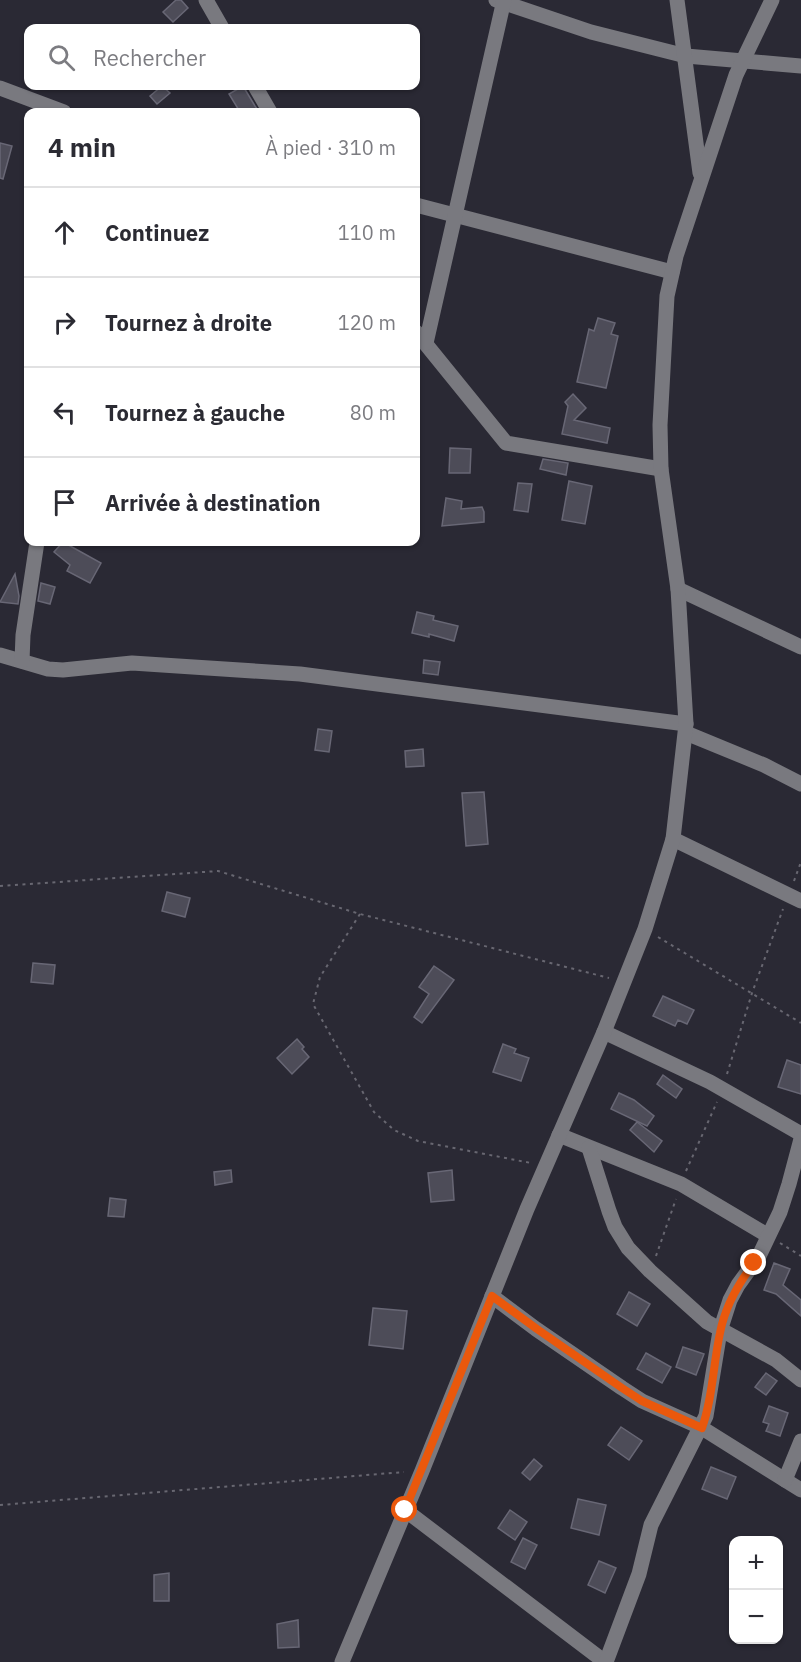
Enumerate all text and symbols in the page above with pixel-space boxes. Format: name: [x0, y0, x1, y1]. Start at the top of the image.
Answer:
search box: [24, 24, 420, 90]
icon: search: [45, 41, 78, 74]
text: Rechercher: [93, 43, 206, 72]
text: 4 min: [48, 130, 116, 164]
text: À pied · 310 m: [265, 134, 396, 161]
icon: ahead: [48, 216, 81, 249]
text: Continuez: [105, 218, 209, 247]
text: 110 m: [338, 219, 396, 246]
icon: right: [48, 306, 81, 339]
text: Tournez à droite: [105, 308, 272, 337]
text: 120 m: [338, 309, 396, 336]
icon: left: [48, 396, 81, 429]
text: Tournez à gauche: [105, 398, 285, 427]
text: 80 m: [350, 399, 396, 426]
icon: arrive: [48, 486, 81, 519]
text: Arrivée à destination: [105, 488, 321, 517]
route end: [740, 1249, 766, 1275]
route start: [391, 1496, 417, 1522]
map controls: [729, 1536, 783, 1644]
button: +: [729, 1536, 783, 1590]
button: −: [729, 1590, 783, 1644]

